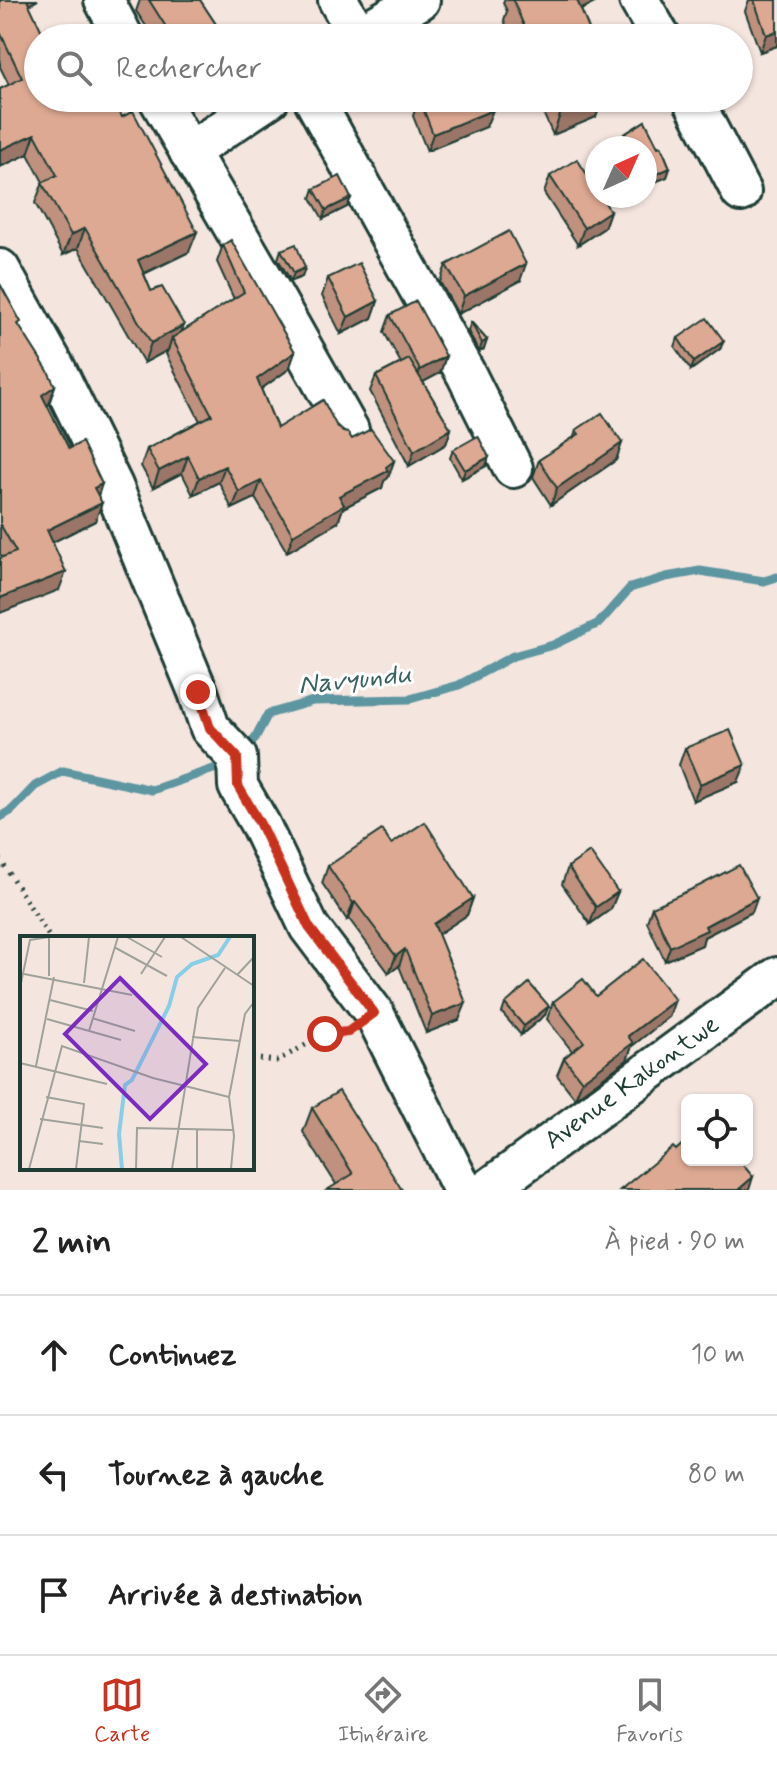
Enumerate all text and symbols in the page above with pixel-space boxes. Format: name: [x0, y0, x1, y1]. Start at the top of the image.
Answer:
search box: [24, 24, 753, 112]
icon: search: [52, 46, 96, 90]
text: Rechercher: [116, 49, 262, 88]
north arrow: [585, 136, 657, 208]
water label: Navyundu: [297, 656, 413, 704]
route end: [180, 674, 216, 710]
inset map: [20, 936, 254, 1170]
street label: Avenue Kakontwe: [538, 1008, 726, 1158]
route start: [307, 1016, 343, 1052]
map controls: [681, 1094, 753, 1166]
button: locate: [681, 1094, 753, 1166]
text: 2 min: [32, 1220, 112, 1265]
text: À pied · 90 m: [604, 1225, 745, 1259]
icon: ahead: [32, 1333, 76, 1377]
text: Continuez: [108, 1336, 237, 1375]
text: 10 m: [691, 1338, 745, 1372]
icon: left: [32, 1453, 76, 1497]
text: Tournez à gauche: [108, 1456, 324, 1495]
text: 80 m: [688, 1458, 745, 1492]
icon: arrive: [32, 1573, 76, 1617]
text: Arrivée à destination: [108, 1576, 363, 1615]
tab: Carte: [94, 1673, 150, 1749]
tab: Itinéraire: [338, 1673, 428, 1749]
tab: Favoris: [616, 1673, 683, 1749]

